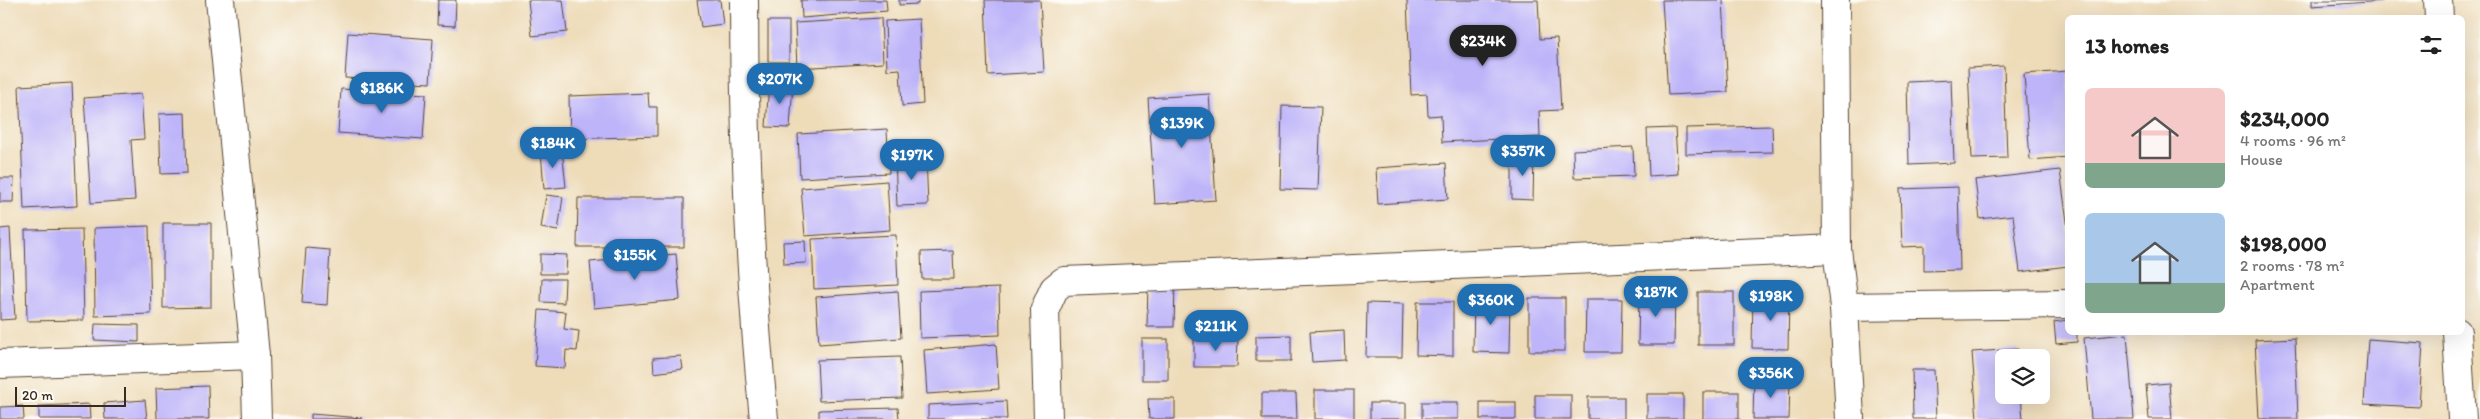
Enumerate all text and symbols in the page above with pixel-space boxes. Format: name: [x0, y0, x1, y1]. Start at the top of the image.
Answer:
pin: $234K: [1448, 24, 1518, 67]
text: $234K: [1460, 31, 1506, 50]
icon: filters: [2417, 31, 2445, 59]
text: 13 homes: [2085, 33, 2169, 58]
pin: $207K: [745, 62, 815, 105]
text: $207K: [758, 69, 802, 88]
pin: $186K: [347, 72, 417, 114]
text: $186K: [361, 78, 404, 97]
pin: $139K: [1147, 106, 1217, 149]
text: $234,000: [2240, 106, 2330, 131]
icon: home: [2125, 108, 2185, 168]
text: $139K: [1161, 113, 1203, 132]
pin: $184K: [518, 126, 588, 169]
text: 4 rooms · 96 m²: [2240, 131, 2346, 150]
text: $184K: [531, 133, 575, 152]
pin: $357K: [1488, 134, 1558, 177]
pin: $197K: [877, 138, 947, 181]
text: $357K: [1501, 141, 1545, 160]
text: $197K: [891, 145, 933, 164]
text: House: [2240, 150, 2283, 169]
text: $198,000: [2240, 231, 2327, 256]
icon: home: [2125, 233, 2185, 293]
pin: $155K: [600, 238, 670, 281]
text: $155K: [614, 245, 656, 264]
text: 2 rooms · 78 m²: [2240, 256, 2345, 275]
text: Apartment: [2240, 275, 2315, 294]
pin: $187K: [1621, 276, 1691, 318]
pin: $198K: [1736, 280, 1806, 322]
text: $187K: [1635, 282, 1677, 301]
pin: $360K: [1456, 284, 1526, 326]
text: $198K: [1750, 286, 1792, 305]
text: $360K: [1468, 290, 1514, 309]
pin: $211K: [1181, 310, 1251, 352]
text: $211K: [1195, 316, 1237, 335]
map controls: [1995, 349, 2050, 404]
button: layers: [1995, 349, 2050, 404]
pin: $356K: [1736, 356, 1806, 399]
text: $356K: [1749, 363, 1793, 382]
scale bar: [15, 384, 126, 407]
text: 20 m: [22, 387, 53, 404]

